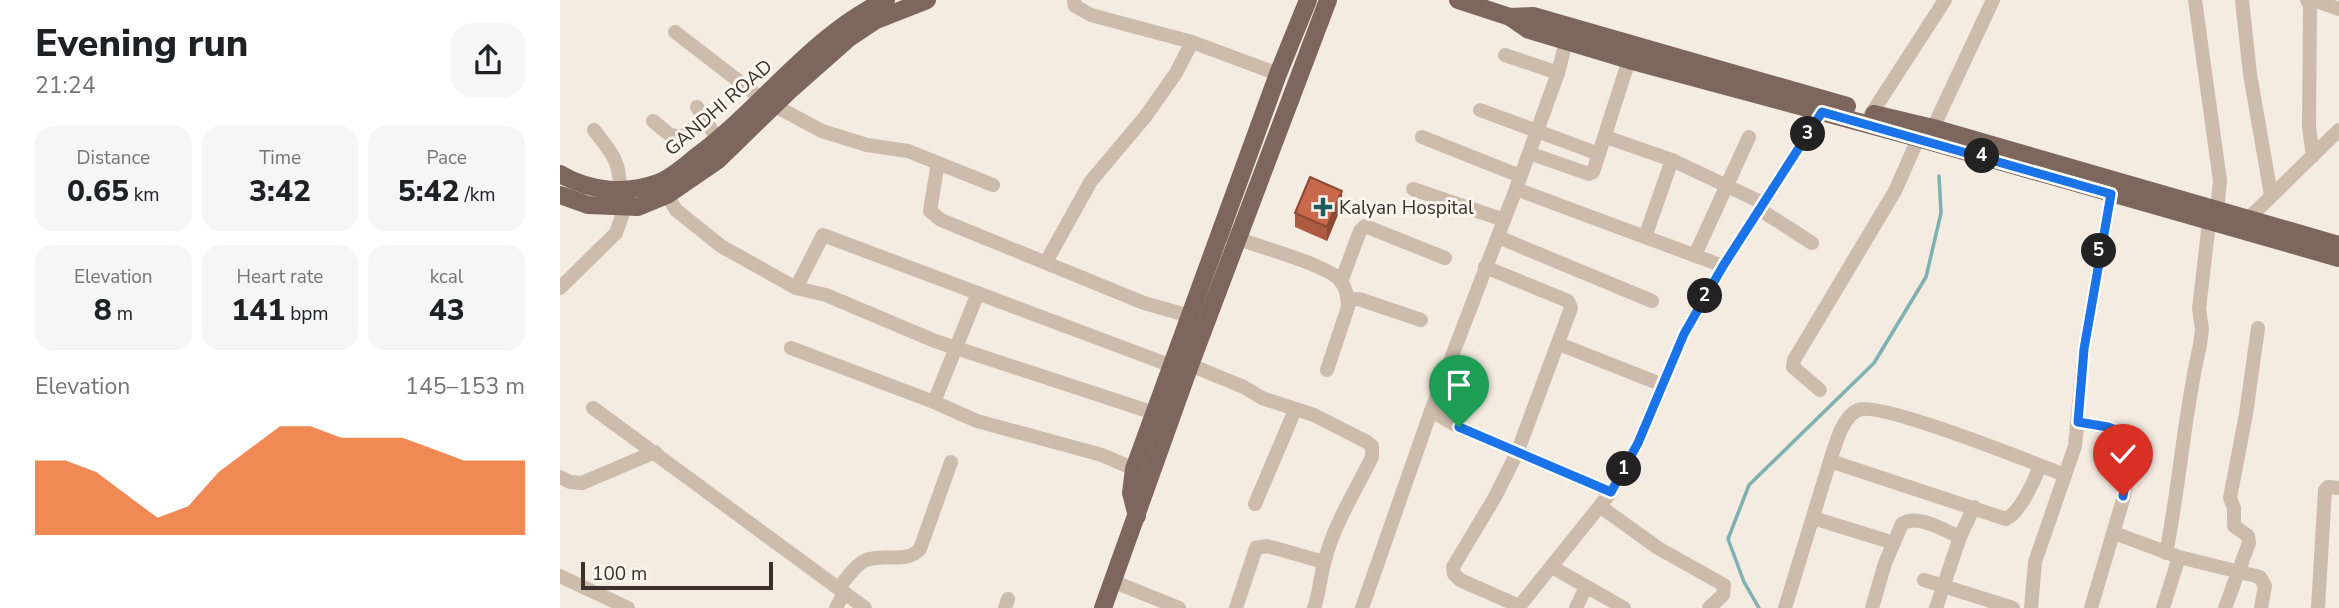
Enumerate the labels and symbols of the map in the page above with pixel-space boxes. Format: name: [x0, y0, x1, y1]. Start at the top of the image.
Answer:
street label: GANDHI ROAD: [659, 54, 778, 162]
pin: 3: [1790, 116, 1826, 152]
pin: 4: [1964, 138, 2000, 174]
place label: Kalyan Hospital: [1339, 195, 1474, 221]
marker: Kalyan Hospital: [1313, 197, 1333, 217]
pin: 5: [2082, 233, 2116, 268]
pin: 2: [1688, 278, 1722, 314]
pin: [1429, 355, 1489, 427]
pin: [2093, 424, 2153, 496]
pin: 1: [1606, 452, 1642, 486]
scale bar: [581, 559, 774, 591]

